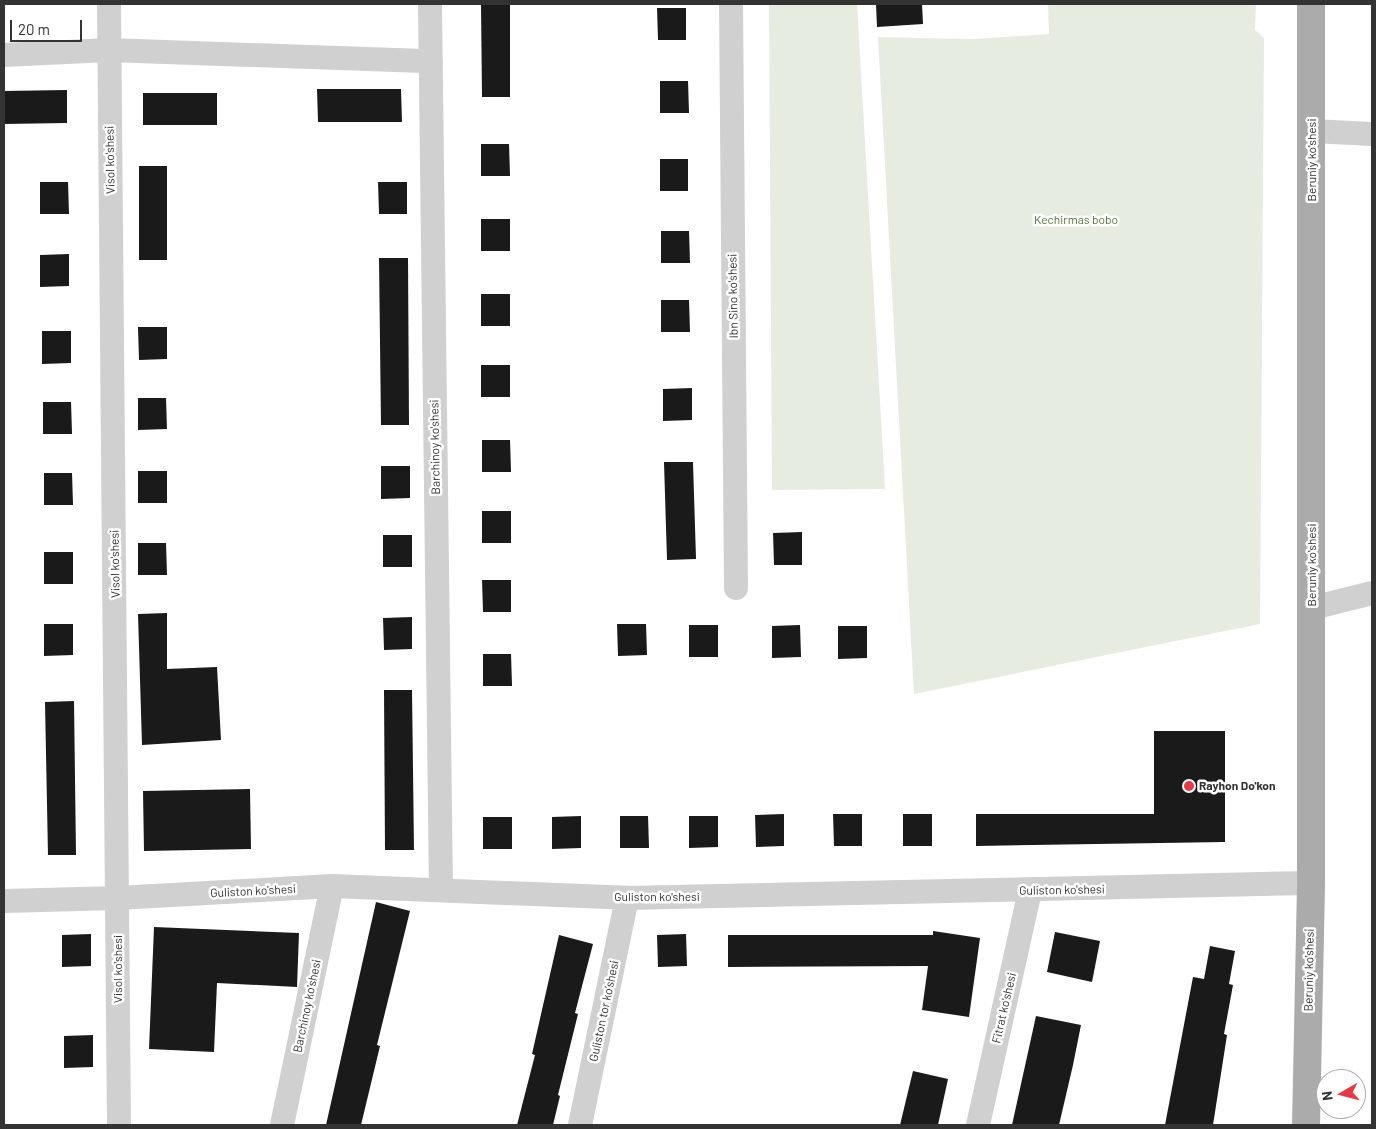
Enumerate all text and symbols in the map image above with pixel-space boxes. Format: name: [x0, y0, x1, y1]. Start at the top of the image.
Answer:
scale bar: [12, 10, 85, 42]
text: 20 m: [18, 20, 50, 38]
street label: Beruniy ko'shesi: [1305, 119, 1319, 201]
street label: Visol ko'shesi: [102, 126, 118, 194]
park label: Kechirmas bobo: [1034, 213, 1118, 227]
street label: Ibn Sino ko'shesi: [725, 254, 741, 338]
street label: Barchinoy ko'shesi: [427, 399, 443, 495]
street label: Beruniy ko'shesi: [1305, 524, 1319, 606]
street label: Visol ko'shesi: [107, 530, 123, 598]
place label: Rayhon Do'kon: [1199, 779, 1276, 793]
marker: Rayhon Do'kon: [1183, 780, 1195, 792]
street label: Guliston ko'shesi: [210, 882, 296, 900]
street label: Guliston ko'shesi: [1019, 882, 1105, 898]
street label: Guliston ko'shesi: [614, 890, 700, 904]
street label: Beruniy ko'shesi: [1301, 928, 1317, 1012]
street label: Visol ko'shesi: [111, 935, 125, 1003]
street label: Barchinoy ko'shesi: [290, 958, 324, 1054]
street label: Guliston tor ko'shesi: [586, 959, 622, 1063]
street label: Fitrat ko'shesi: [989, 971, 1019, 1045]
north arrow: [1316, 1069, 1366, 1119]
text: N: [1318, 1090, 1336, 1102]

